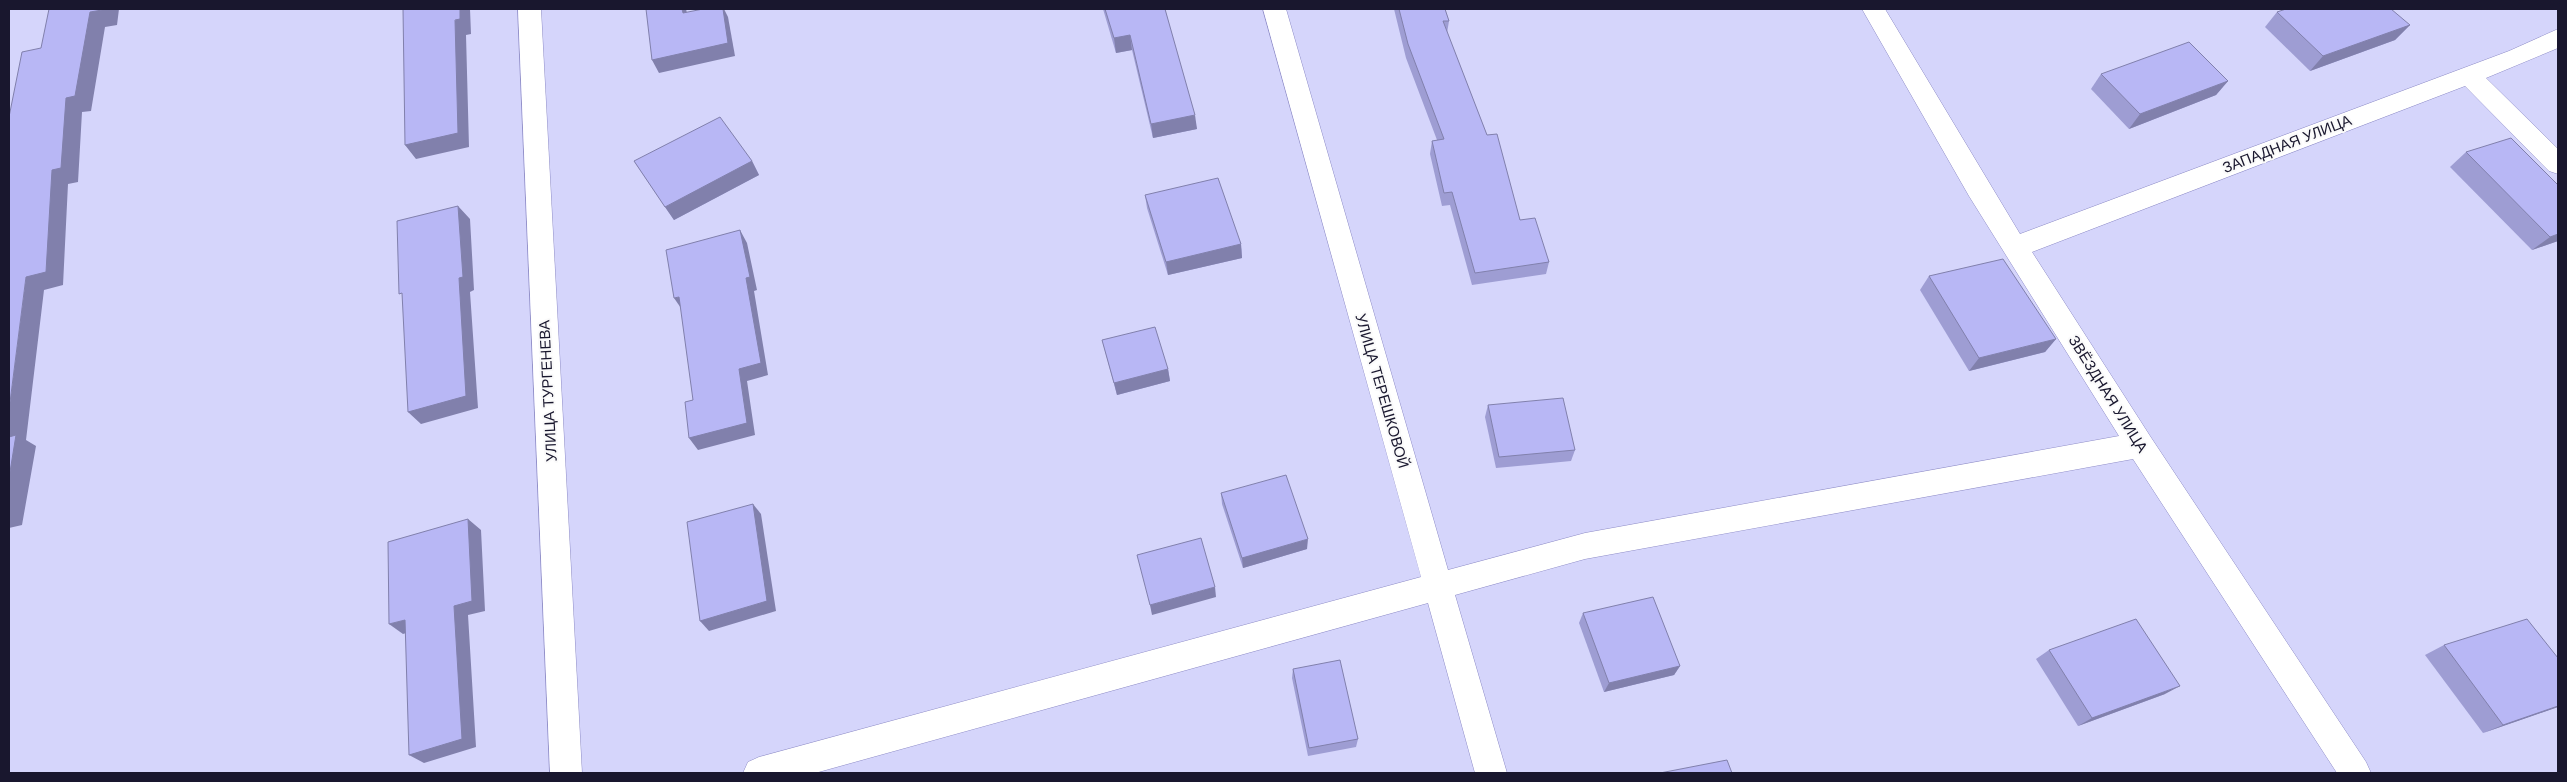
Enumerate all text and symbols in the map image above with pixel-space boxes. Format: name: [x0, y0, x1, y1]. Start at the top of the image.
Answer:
street label: ЗАПАДНАЯ УЛИЦА: [2220, 110, 2354, 178]
street label: УЛИЦА ТЕРЕШКОВОЙ: [1350, 311, 1414, 471]
street label: УЛИЦА ТУРГЕНЕВА: [534, 320, 562, 462]
street label: ЗВЁЗДНАЯ УЛИЦА: [2064, 332, 2152, 456]

